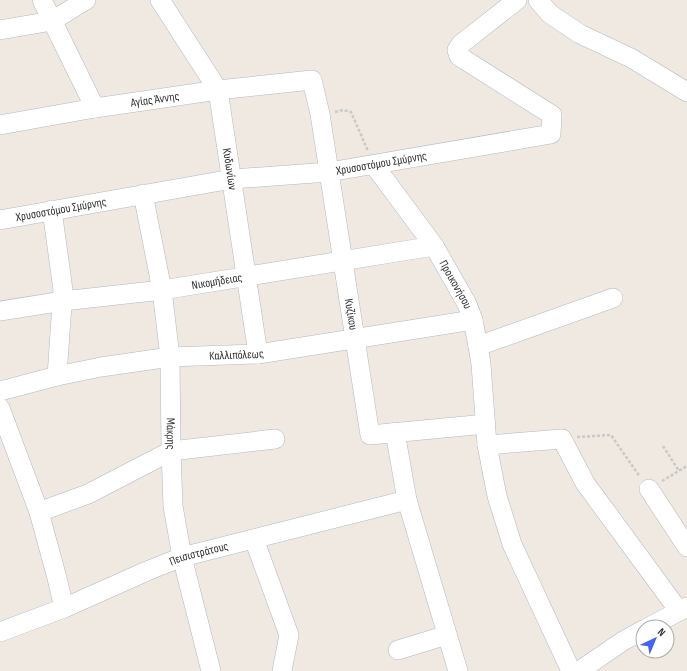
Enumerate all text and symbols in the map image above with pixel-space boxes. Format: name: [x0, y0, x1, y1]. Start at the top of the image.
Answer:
street label: Αγίας Άννης: [129, 88, 180, 110]
street label: Κυδωνίων: [219, 147, 241, 191]
street label: Χρυσοστόμου Σμύρνης: [334, 148, 428, 178]
street label: Χρυσοστόμου Σμύρνης: [14, 194, 108, 225]
street label: Προικονήσου: [436, 257, 476, 311]
street label: Νικομήδειας: [191, 270, 244, 293]
street label: Κυζίκου: [341, 297, 361, 331]
street label: Καλλιπόλεως: [209, 346, 265, 363]
street label: Μάκρης: [163, 418, 178, 450]
street label: Πεισιστράτους: [167, 538, 230, 569]
north arrow: [635, 619, 675, 659]
text: N: [655, 625, 668, 639]

